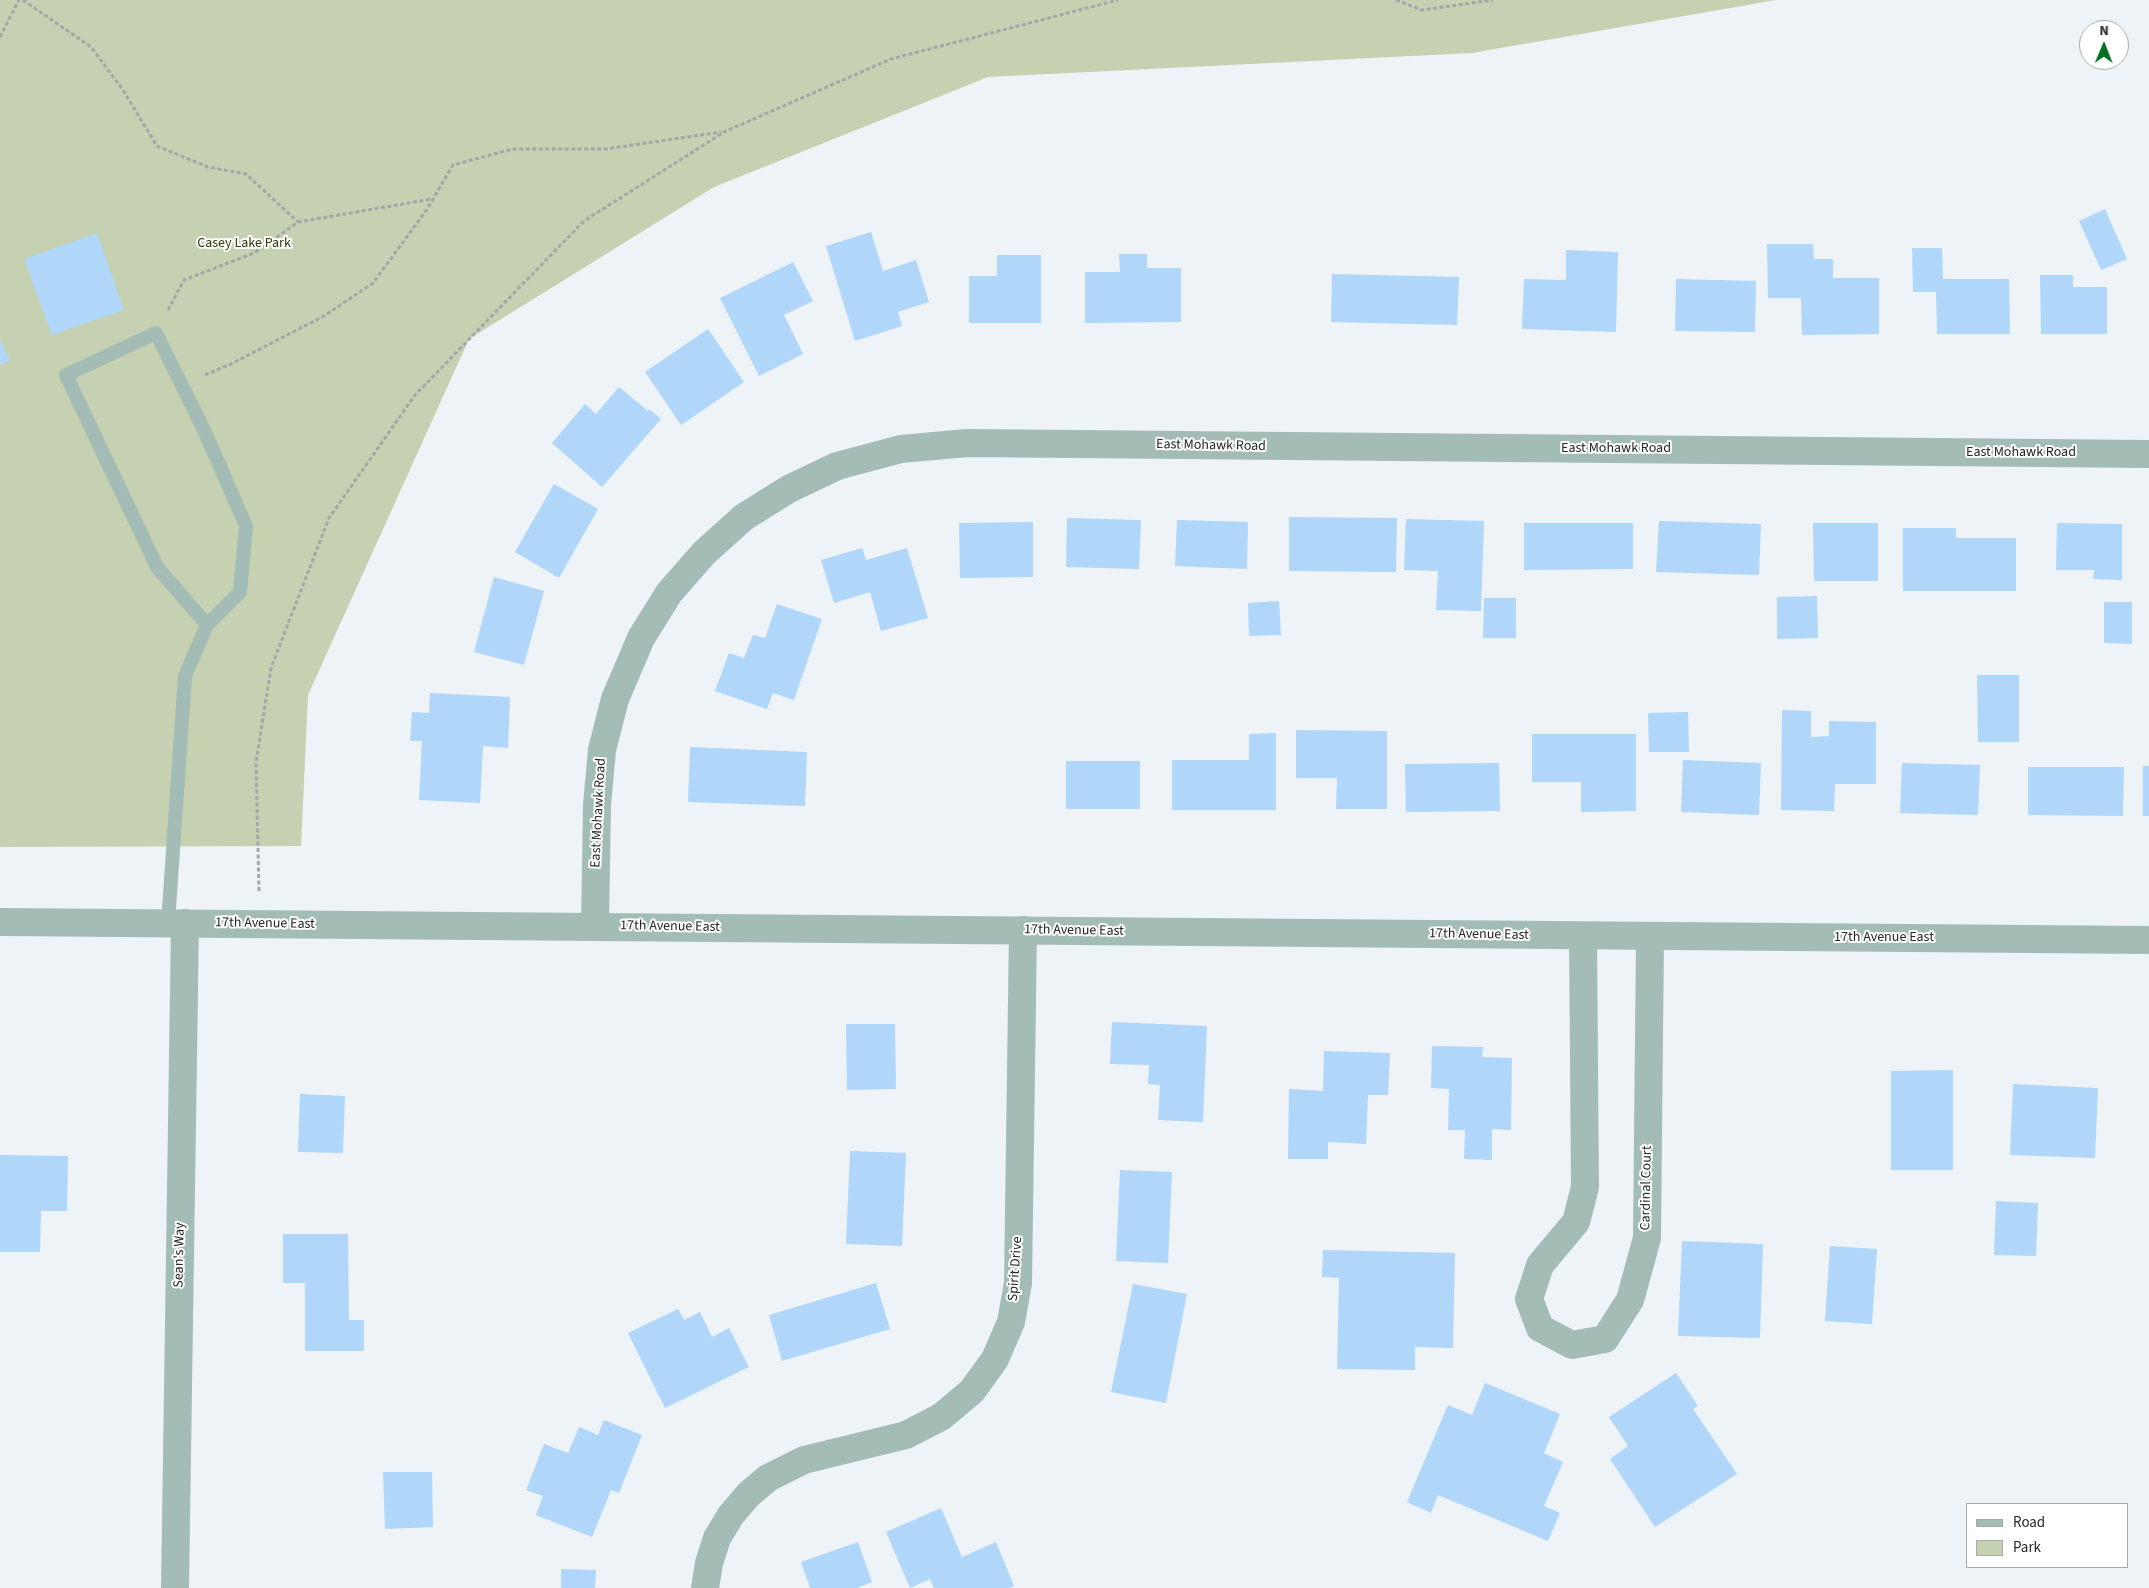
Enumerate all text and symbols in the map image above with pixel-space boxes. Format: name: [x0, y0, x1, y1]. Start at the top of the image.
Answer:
north arrow: [2079, 20, 2129, 70]
text: N: [2099, 21, 2109, 41]
park label: Casey Lake Park: [197, 236, 291, 252]
street label: East Mohawk Road: [1156, 437, 1266, 455]
street label: East Mohawk Road: [1561, 441, 1671, 457]
street label: East Mohawk Road: [1966, 445, 2076, 461]
street label: East Mohawk Road: [588, 758, 610, 868]
street label: 17th Avenue East: [215, 915, 315, 933]
street label: 17th Avenue East: [620, 918, 720, 936]
street label: 17th Avenue East: [1024, 922, 1124, 940]
street label: 17th Avenue East: [1429, 926, 1529, 944]
street label: 17th Avenue East: [1834, 930, 1934, 946]
street label: Cardinal Court: [1638, 1145, 1656, 1231]
street label: Sean's Way: [171, 1222, 189, 1288]
street label: Spirit Drive: [1005, 1236, 1027, 1302]
legend: [1966, 1503, 2129, 1568]
text: Road: [2013, 1512, 2045, 1533]
text: Park: [2013, 1537, 2041, 1558]

